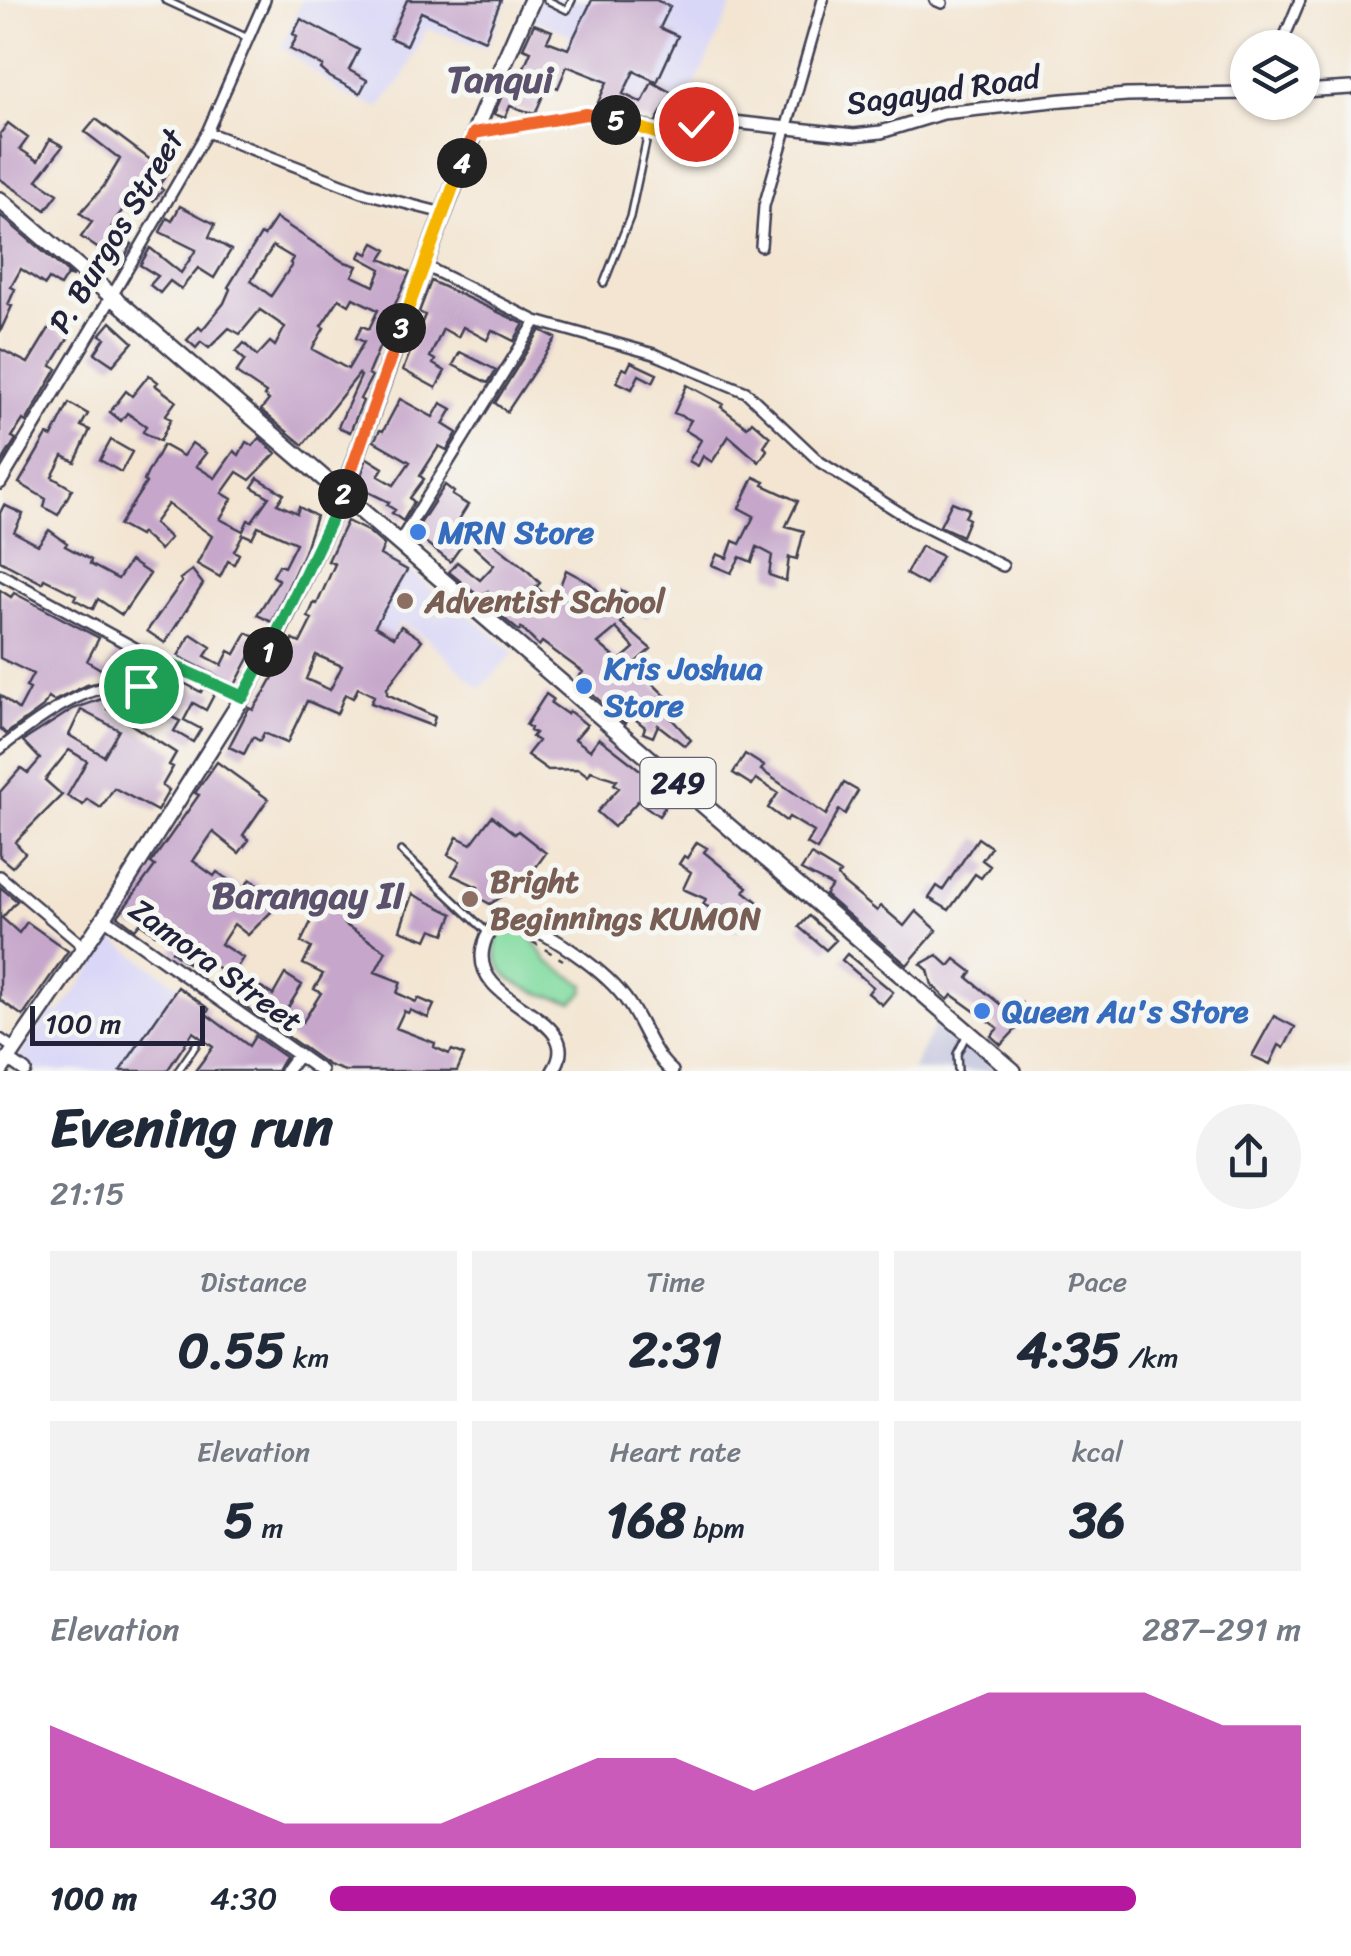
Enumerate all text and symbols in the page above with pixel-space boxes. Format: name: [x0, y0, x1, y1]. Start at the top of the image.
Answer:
map controls: [1230, 30, 1320, 120]
button: layers: [1230, 30, 1320, 120]
district label: Tanqui: [447, 46, 555, 113]
street label: Sagayad Road: [843, 48, 1046, 132]
pin: [654, 82, 739, 167]
pin: 5: [591, 95, 641, 145]
text: 5: [607, 95, 625, 144]
icon: check: [669, 97, 724, 152]
street label: P. Burgos Street: [33, 117, 201, 345]
pin: 4: [437, 138, 487, 188]
text: 4: [453, 138, 471, 187]
pin: 3: [376, 303, 426, 353]
text: 3: [393, 303, 409, 352]
pin: 2: [318, 469, 368, 519]
text: 2: [335, 469, 351, 518]
place label: MRN Store: [437, 504, 595, 561]
marker: MRN Store: [407, 521, 429, 543]
place label: Adventist School: [423, 573, 667, 630]
marker: Adventist School: [394, 590, 416, 612]
pin: 1: [243, 627, 293, 677]
text: 1: [262, 627, 274, 676]
place label: Kris Joshua Store: [603, 640, 763, 734]
pin: [99, 644, 184, 729]
icon: arrive: [114, 659, 169, 714]
marker: Kris Joshua Store: [573, 675, 595, 697]
road number: 249: [640, 758, 716, 808]
place label: Bright Beginnings KUMON: [490, 853, 762, 947]
district label: Barangay II: [212, 862, 405, 929]
street label: Zamora Street: [116, 882, 315, 1049]
marker: Bright Beginnings KUMON: [459, 888, 481, 910]
place label: Queen Au's Store: [1002, 983, 1249, 1040]
text: 100 m: [45, 999, 121, 1048]
marker: Queen Au's Store: [971, 1000, 993, 1022]
scale bar: [30, 1001, 205, 1046]
text: Evening run: [50, 1079, 333, 1176]
button: share: [1196, 1104, 1301, 1209]
text: 21:15: [50, 1165, 125, 1222]
text: Distance: [200, 1257, 307, 1306]
text: Time: [646, 1257, 705, 1306]
text: Pace: [1068, 1257, 1127, 1306]
text: 0.55: [178, 1306, 286, 1395]
text: 2:31: [629, 1306, 722, 1395]
text: 4:35: [1017, 1306, 1121, 1395]
text: km: [286, 1333, 329, 1382]
text: /km: [1121, 1333, 1178, 1382]
text: Elevation: [197, 1427, 310, 1476]
text: Heart rate: [610, 1427, 741, 1476]
text: kcal: [1072, 1427, 1123, 1476]
text: 5: [224, 1476, 254, 1565]
text: 168: [606, 1476, 686, 1565]
text: 36: [1070, 1476, 1125, 1565]
text: m: [254, 1503, 283, 1552]
text: bpm: [686, 1503, 745, 1552]
text: Elevation: [50, 1601, 180, 1658]
text: 287–291 m: [1142, 1601, 1301, 1658]
text: 100 m: [50, 1870, 137, 1927]
text: 4:30: [210, 1870, 277, 1927]

